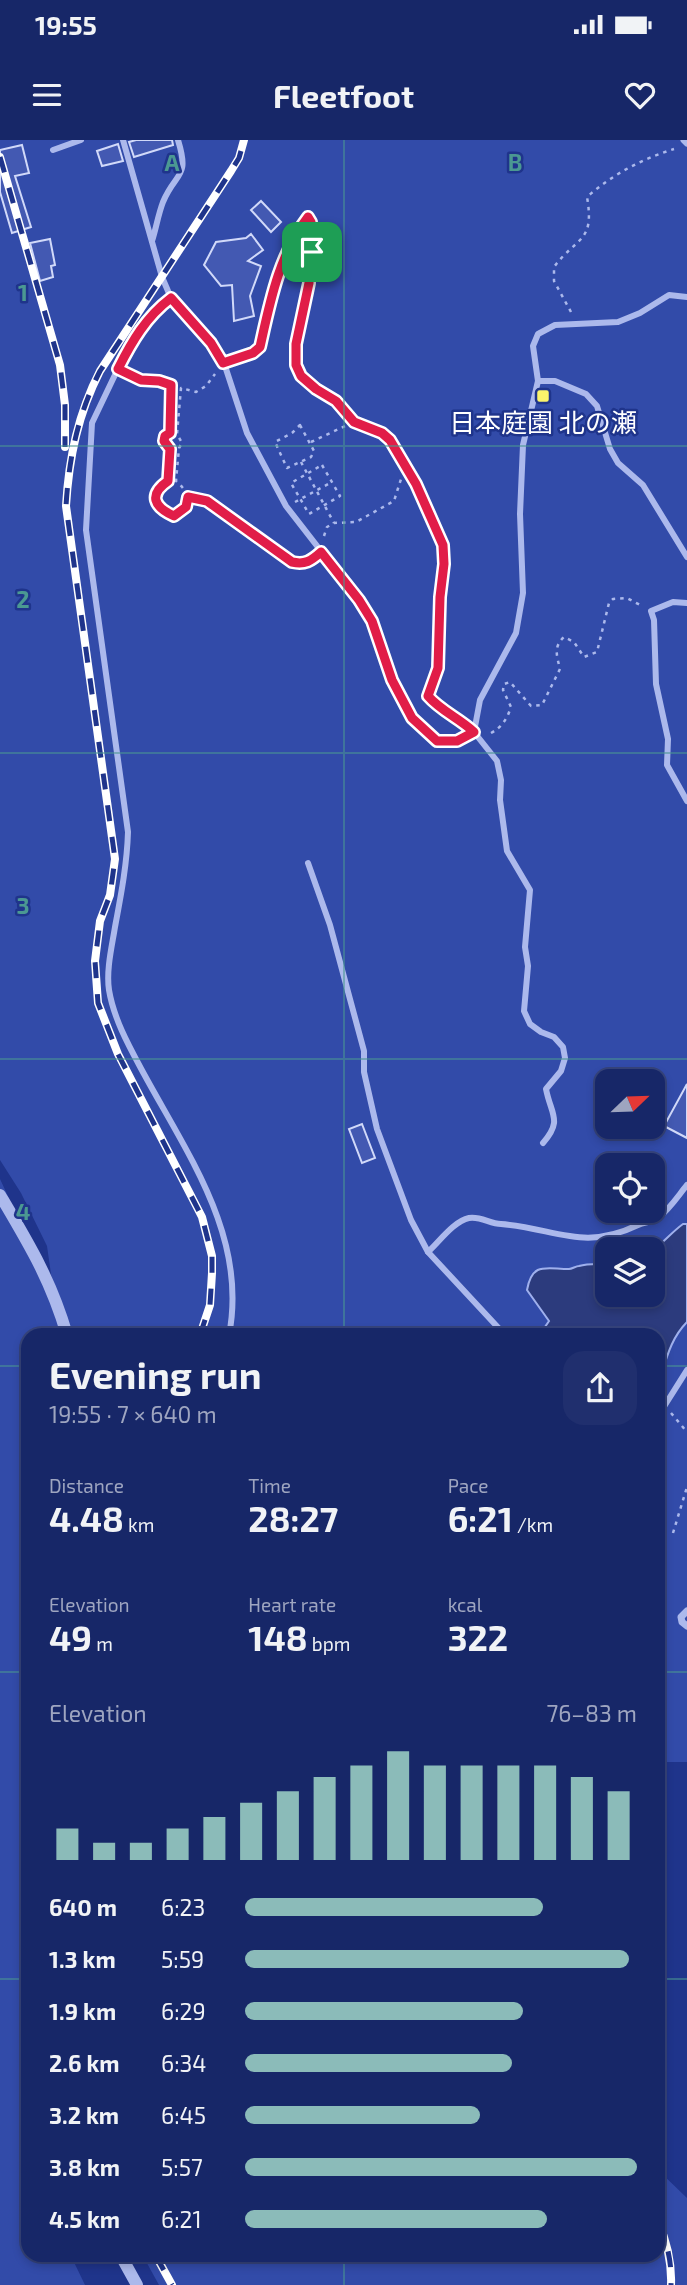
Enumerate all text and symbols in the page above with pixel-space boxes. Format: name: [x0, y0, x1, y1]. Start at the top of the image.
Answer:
text: 19:55: [35, 9, 97, 40]
icon: menu: [28, 76, 66, 114]
text: Fleetfoot: [273, 76, 414, 114]
icon: heart: [621, 76, 659, 114]
text: A: [164, 148, 180, 176]
text: B: [508, 148, 522, 176]
pin: [282, 222, 342, 282]
icon: arrive: [293, 233, 331, 271]
text: 1: [18, 278, 28, 306]
marker: 日本庭園 北の瀬: [535, 388, 551, 404]
place label: 日本庭園 北の瀬: [449, 406, 637, 437]
text: 2: [16, 585, 30, 613]
text: 3: [16, 891, 30, 919]
north arrow: [595, 1069, 665, 1139]
map controls: [595, 1069, 665, 1307]
button: locate: [595, 1153, 665, 1223]
text: 4: [16, 1197, 30, 1225]
button: layers: [595, 1237, 665, 1307]
text: Evening run: [49, 1351, 262, 1397]
button: share: [563, 1351, 637, 1425]
text: 19:55 · 7 × 640 m: [49, 1400, 217, 1428]
text: Distance: [49, 1474, 124, 1497]
text: Time: [248, 1474, 291, 1497]
text: Pace: [448, 1474, 489, 1497]
text: 4.48: [49, 1497, 124, 1539]
text: 28:27: [248, 1497, 338, 1539]
text: 6:21: [448, 1497, 513, 1539]
text: km: [124, 1513, 154, 1536]
text: /km: [513, 1513, 553, 1536]
text: Elevation: [49, 1593, 130, 1616]
text: Heart rate: [248, 1593, 336, 1616]
text: kcal: [448, 1593, 482, 1616]
text: 49: [49, 1616, 92, 1658]
text: 148: [248, 1616, 308, 1658]
text: 322: [448, 1616, 508, 1658]
text: m: [92, 1632, 113, 1655]
text: bpm: [308, 1632, 350, 1655]
text: Elevation: [49, 1699, 147, 1727]
text: 76–83 m: [546, 1699, 637, 1727]
text: 640 m: [49, 1893, 117, 1921]
text: 6:23: [161, 1893, 205, 1921]
text: 1.3 km: [49, 1945, 116, 1973]
text: 5:59: [161, 1945, 204, 1973]
text: 1.9 km: [49, 1997, 116, 2025]
text: 6:29: [161, 1997, 206, 2025]
text: 2.6 km: [49, 2049, 120, 2077]
text: 6:34: [161, 2049, 207, 2077]
text: 3.2 km: [49, 2101, 119, 2129]
text: 6:45: [161, 2101, 206, 2129]
text: 3.8 km: [49, 2153, 120, 2181]
text: 5:57: [161, 2153, 203, 2181]
text: 4.5 km: [49, 2205, 120, 2233]
text: 6:21: [161, 2205, 202, 2233]

